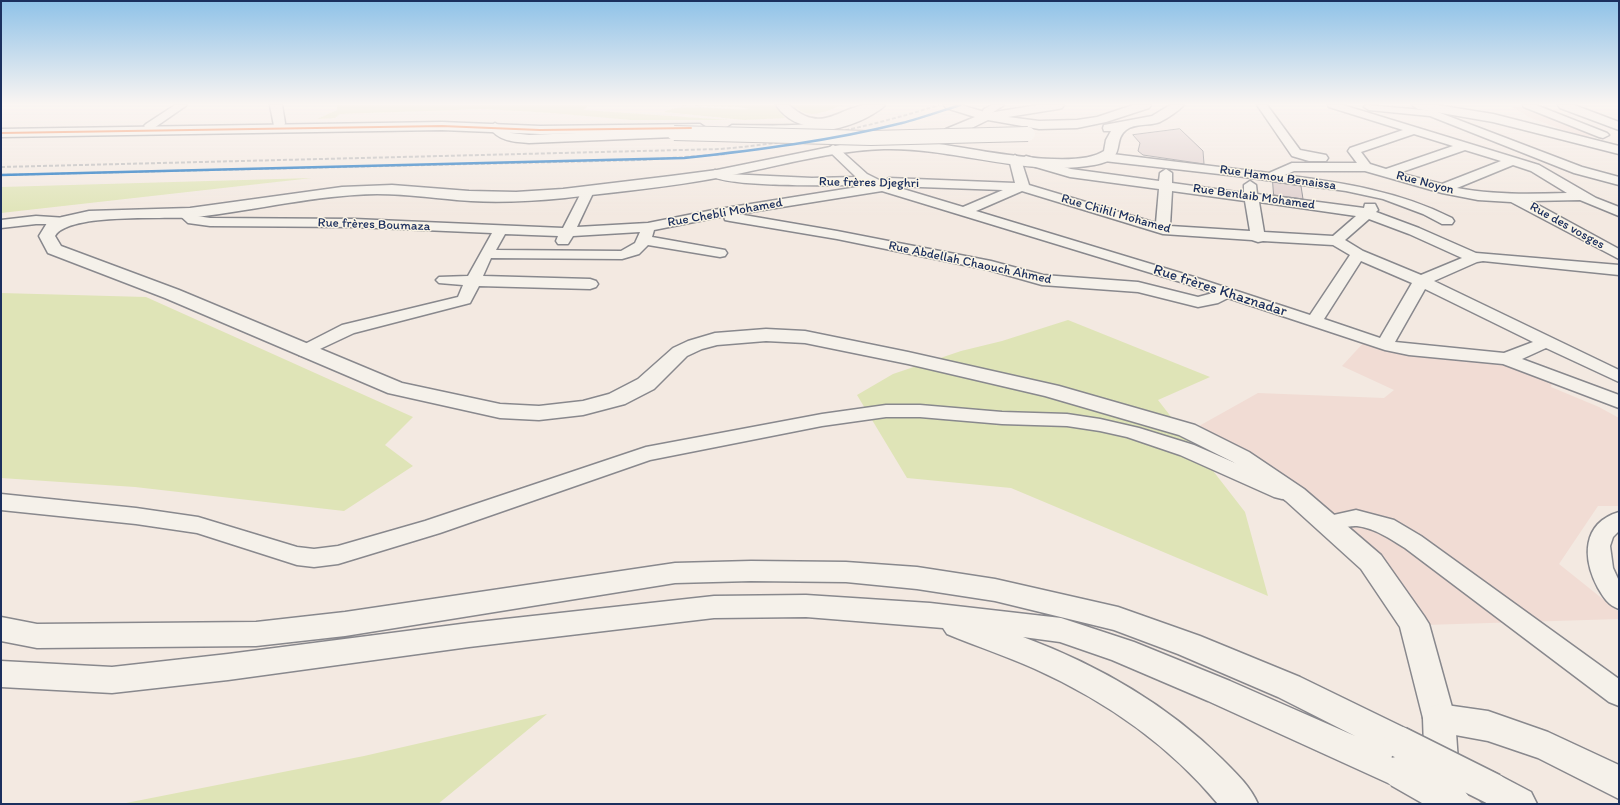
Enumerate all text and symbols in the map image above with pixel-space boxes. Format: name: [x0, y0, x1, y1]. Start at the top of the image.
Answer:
street label: Rue Hamou Benaissa: [1219, 162, 1337, 194]
street label: Rue Noyon: [1394, 168, 1456, 198]
street label: Rue frères Djeghri: [819, 174, 919, 192]
street label: Rue Benlaib Mohamed: [1192, 181, 1316, 213]
street label: Rue Chihli Mohamed: [1059, 191, 1173, 237]
street label: Rue Chebli Mohamed: [666, 195, 784, 231]
street label: Rue des vosges: [1527, 199, 1607, 253]
street label: Rue frères Boumaza: [317, 215, 431, 235]
street label: Rue Abdellah Chaouch Ahmed: [887, 238, 1053, 288]
street label: Rue frères Khaznadar: [1151, 261, 1289, 321]

